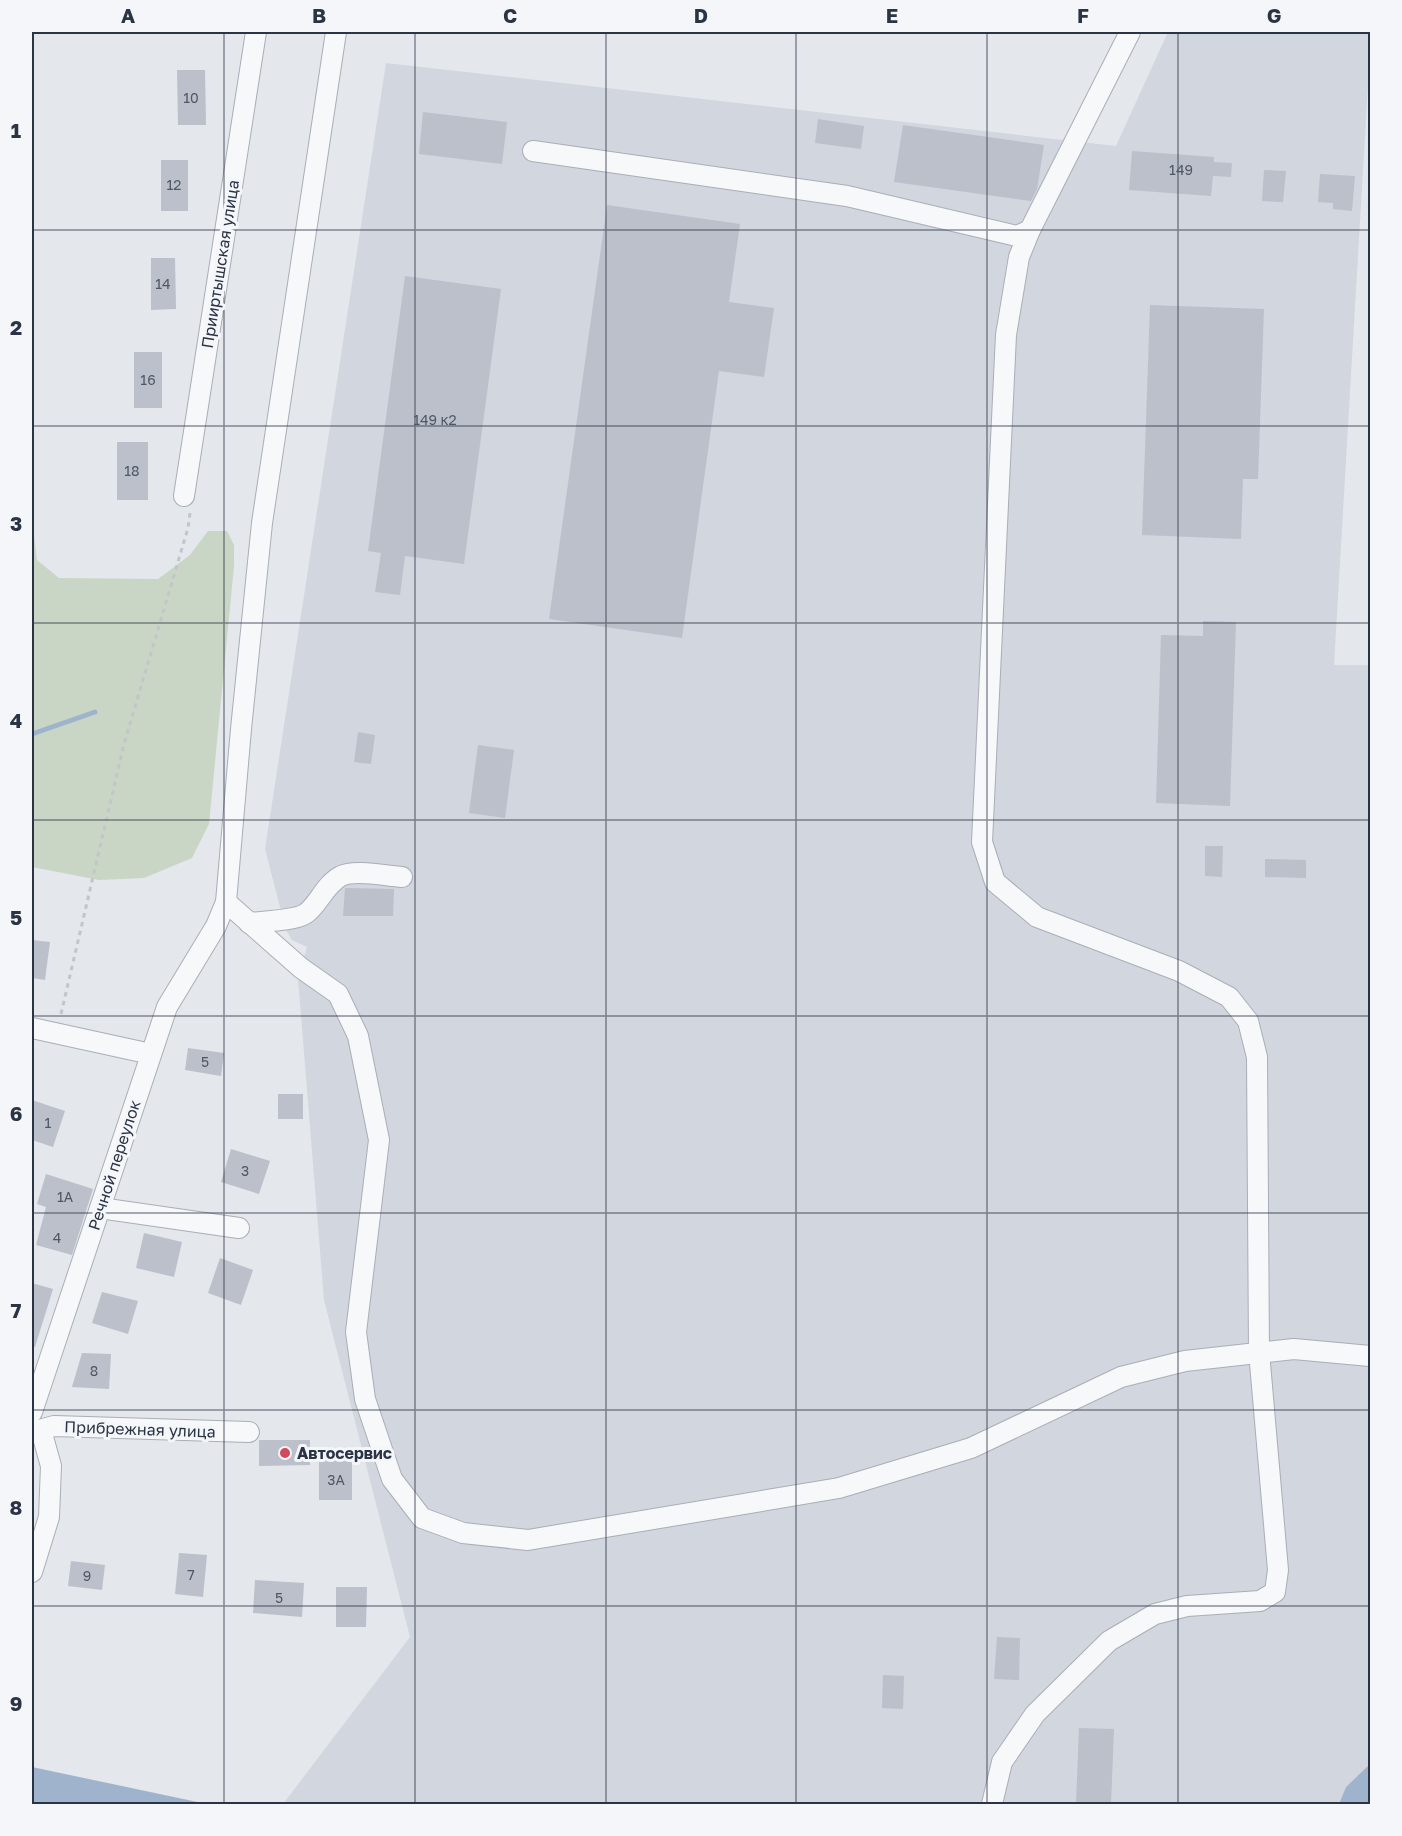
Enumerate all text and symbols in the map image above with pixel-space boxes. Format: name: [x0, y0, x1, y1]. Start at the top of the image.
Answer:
text: A: [121, 3, 135, 27]
text: B: [312, 3, 326, 27]
text: C: [503, 3, 517, 27]
text: D: [694, 3, 708, 27]
text: E: [886, 3, 898, 27]
text: F: [1077, 3, 1089, 27]
text: G: [1267, 3, 1281, 27]
house number: 10: [183, 89, 199, 106]
text: 1: [11, 118, 21, 142]
house number: 149: [1169, 161, 1193, 178]
house number: 12: [167, 176, 181, 193]
street label: Прииртышская улица: [197, 178, 243, 350]
house number: 14: [155, 275, 171, 292]
text: 2: [10, 315, 22, 339]
house number: 16: [140, 371, 156, 388]
house number: 149 к2: [413, 411, 457, 428]
house number: 18: [124, 462, 140, 479]
text: 3: [10, 511, 22, 535]
text: 4: [10, 708, 22, 732]
text: 5: [10, 905, 22, 929]
house number: 5: [201, 1053, 209, 1070]
street label: Речной переулок: [83, 1097, 145, 1233]
text: 6: [10, 1101, 22, 1125]
house number: 1: [45, 1114, 52, 1131]
house number: 3: [241, 1162, 249, 1179]
house number: 1А: [57, 1188, 74, 1205]
house number: 4: [53, 1229, 61, 1246]
text: 7: [11, 1298, 22, 1322]
house number: 8: [90, 1362, 98, 1379]
street label: Прибрежная улица: [64, 1416, 216, 1442]
place label: Автосервис: [297, 1443, 392, 1463]
marker: Автосервис: [278, 1446, 292, 1460]
house number: 3А: [327, 1471, 345, 1488]
text: 8: [10, 1495, 22, 1519]
house number: 7: [187, 1566, 195, 1583]
house number: 9: [83, 1567, 91, 1584]
house number: 5: [275, 1589, 283, 1606]
text: 9: [10, 1691, 22, 1715]

